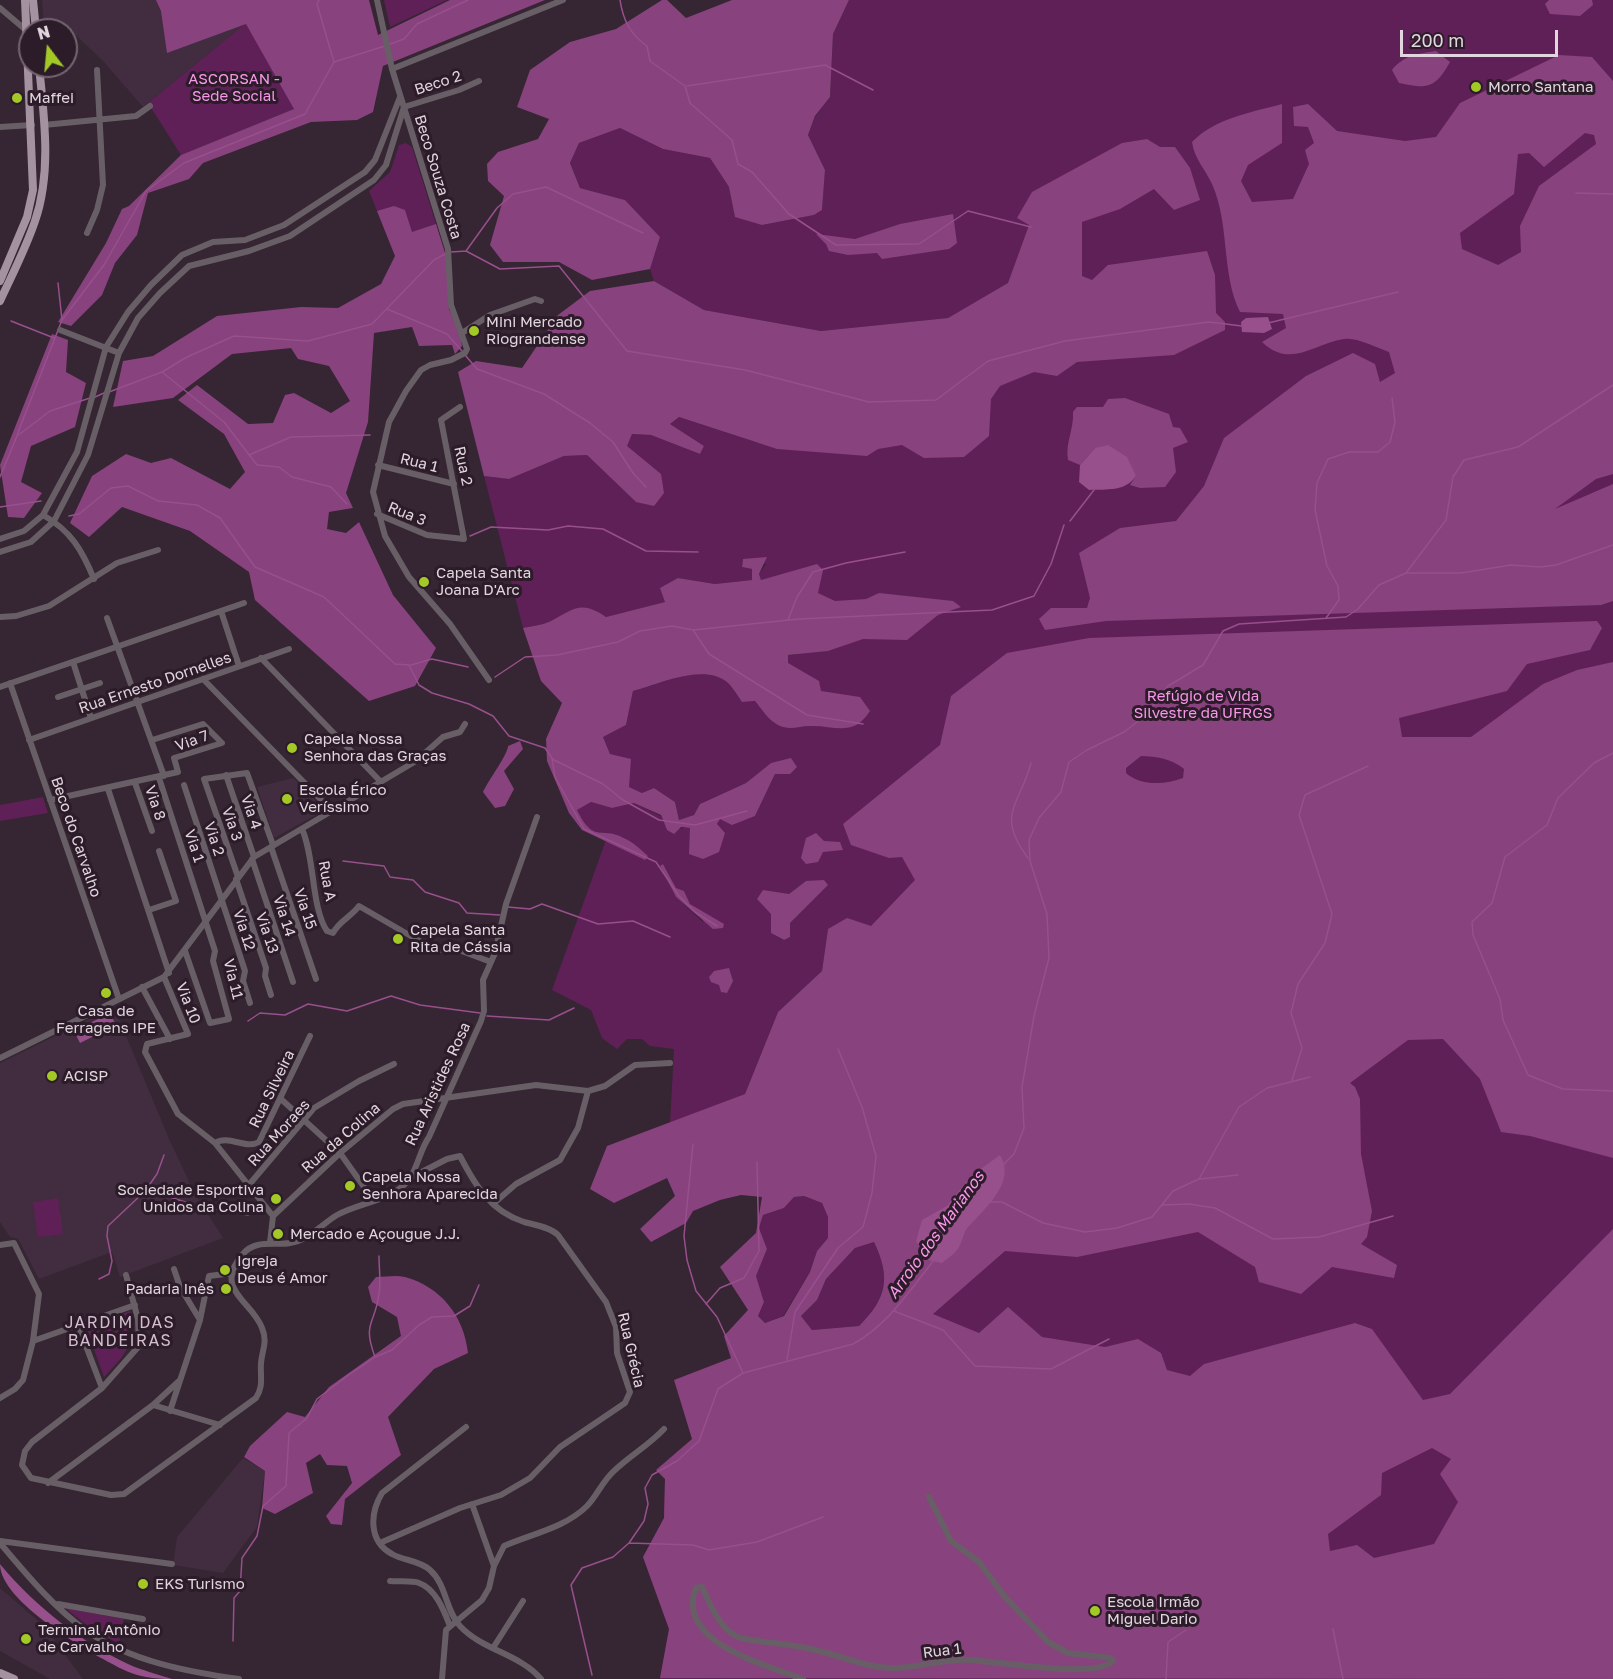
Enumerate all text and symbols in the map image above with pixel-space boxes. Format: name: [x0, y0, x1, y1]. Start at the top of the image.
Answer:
north arrow: [18, 18, 78, 78]
scale bar: [1403, 18, 1560, 56]
text: N: [35, 21, 52, 44]
text: 200 m: [1411, 29, 1464, 51]
street label: Beco 2: [412, 67, 464, 99]
park label: ASCORSAN - Sede Social: [188, 70, 280, 105]
place label: Morro Santana: [1488, 78, 1594, 96]
marker: Morro Santana: [1469, 80, 1483, 94]
place label: Maffei: [29, 89, 74, 107]
marker: Maffei: [10, 91, 24, 105]
street label: Beco Souza Costa: [411, 113, 465, 241]
place label: Mini Mercado Riograndense: [486, 313, 586, 348]
marker: Mini Mercado Riograndense: [467, 324, 481, 338]
street label: Rua 2: [450, 445, 476, 487]
street label: Rua 1: [398, 450, 440, 476]
street label: Rua 3: [385, 498, 429, 530]
place label: Capela Santa Joana D'Arc: [436, 564, 531, 599]
marker: Capela Santa Joana D'Arc: [417, 575, 431, 589]
street label: Rua Ernesto Dornelles: [76, 648, 234, 718]
park label: Refúgio de Vida Silvestre da UFRGS: [1134, 687, 1272, 722]
street label: Via 7: [173, 727, 211, 755]
place label: Capela Nossa Senhora das Graças: [304, 730, 446, 765]
marker: Capela Nossa Senhora das Graças: [285, 741, 299, 755]
street label: Beco do Carvalho: [47, 774, 105, 900]
place label: Escola Érico Veríssimo: [299, 781, 386, 816]
street label: Via 8: [141, 783, 169, 823]
street label: Via 4: [237, 792, 265, 832]
marker: Escola Érico Veríssimo: [280, 792, 294, 806]
street label: Via 3: [218, 804, 246, 844]
street label: Via 2: [200, 820, 228, 858]
street label: Via 1: [180, 827, 208, 865]
street label: Rua A: [314, 859, 340, 903]
street label: Via 15: [290, 886, 320, 932]
street label: Via 14: [269, 893, 299, 939]
street label: Via 12: [229, 907, 259, 953]
street label: Via 13: [252, 910, 282, 956]
place label: Capela Santa Rita de Cássia: [410, 921, 511, 956]
marker: Capela Santa Rita de Cássia: [391, 932, 405, 946]
street label: Via 11: [219, 957, 247, 1001]
street label: Via 10: [172, 980, 204, 1026]
marker: Casa de Ferragens IPE: [99, 986, 113, 1000]
place label: Casa de Ferragens IPE: [56, 1002, 156, 1037]
street label: Rua Aristides Rosa: [401, 1019, 475, 1149]
street label: Rua Silveira: [245, 1047, 299, 1131]
place label: ACISP: [64, 1067, 108, 1085]
marker: ACISP: [45, 1069, 59, 1083]
street label: Rua Moraes: [244, 1096, 314, 1170]
street label: Rua da Colina: [298, 1099, 384, 1177]
place label: Capela Nossa Senhora Aparecida: [362, 1168, 498, 1203]
water label: Arroio dos Marianos: [883, 1168, 989, 1302]
marker: Capela Nossa Senhora Aparecida: [343, 1179, 357, 1193]
place label: Sociedade Esportiva Unidos da Colina: [117, 1181, 264, 1216]
marker: Sociedade Esportiva Unidos da Colina: [269, 1192, 283, 1206]
place label: Mercado e Açougue J.J.: [290, 1225, 460, 1243]
marker: Mercado e Açougue J.J.: [271, 1227, 285, 1241]
place label: Igreja Deus é Amor: [237, 1252, 328, 1287]
marker: Igreja Deus é Amor: [218, 1263, 232, 1277]
place label: Padaria Inês: [125, 1280, 214, 1298]
marker: Padaria Inês: [219, 1282, 233, 1296]
street label: Rua Grécia: [614, 1311, 648, 1389]
district label: JARDIM DAS BANDEIRAS: [65, 1313, 175, 1351]
place label: EKS Turismo: [155, 1575, 245, 1593]
marker: EKS Turismo: [136, 1577, 150, 1591]
place label: Escola Irmão Miguel Dario: [1107, 1593, 1200, 1628]
marker: Escola Irmão Miguel Dario: [1088, 1604, 1102, 1618]
place label: Terminal Antônio de Carvalho: [38, 1621, 160, 1656]
marker: Terminal Antônio de Carvalho: [19, 1632, 33, 1646]
street label: Rua 1: [922, 1640, 962, 1662]

